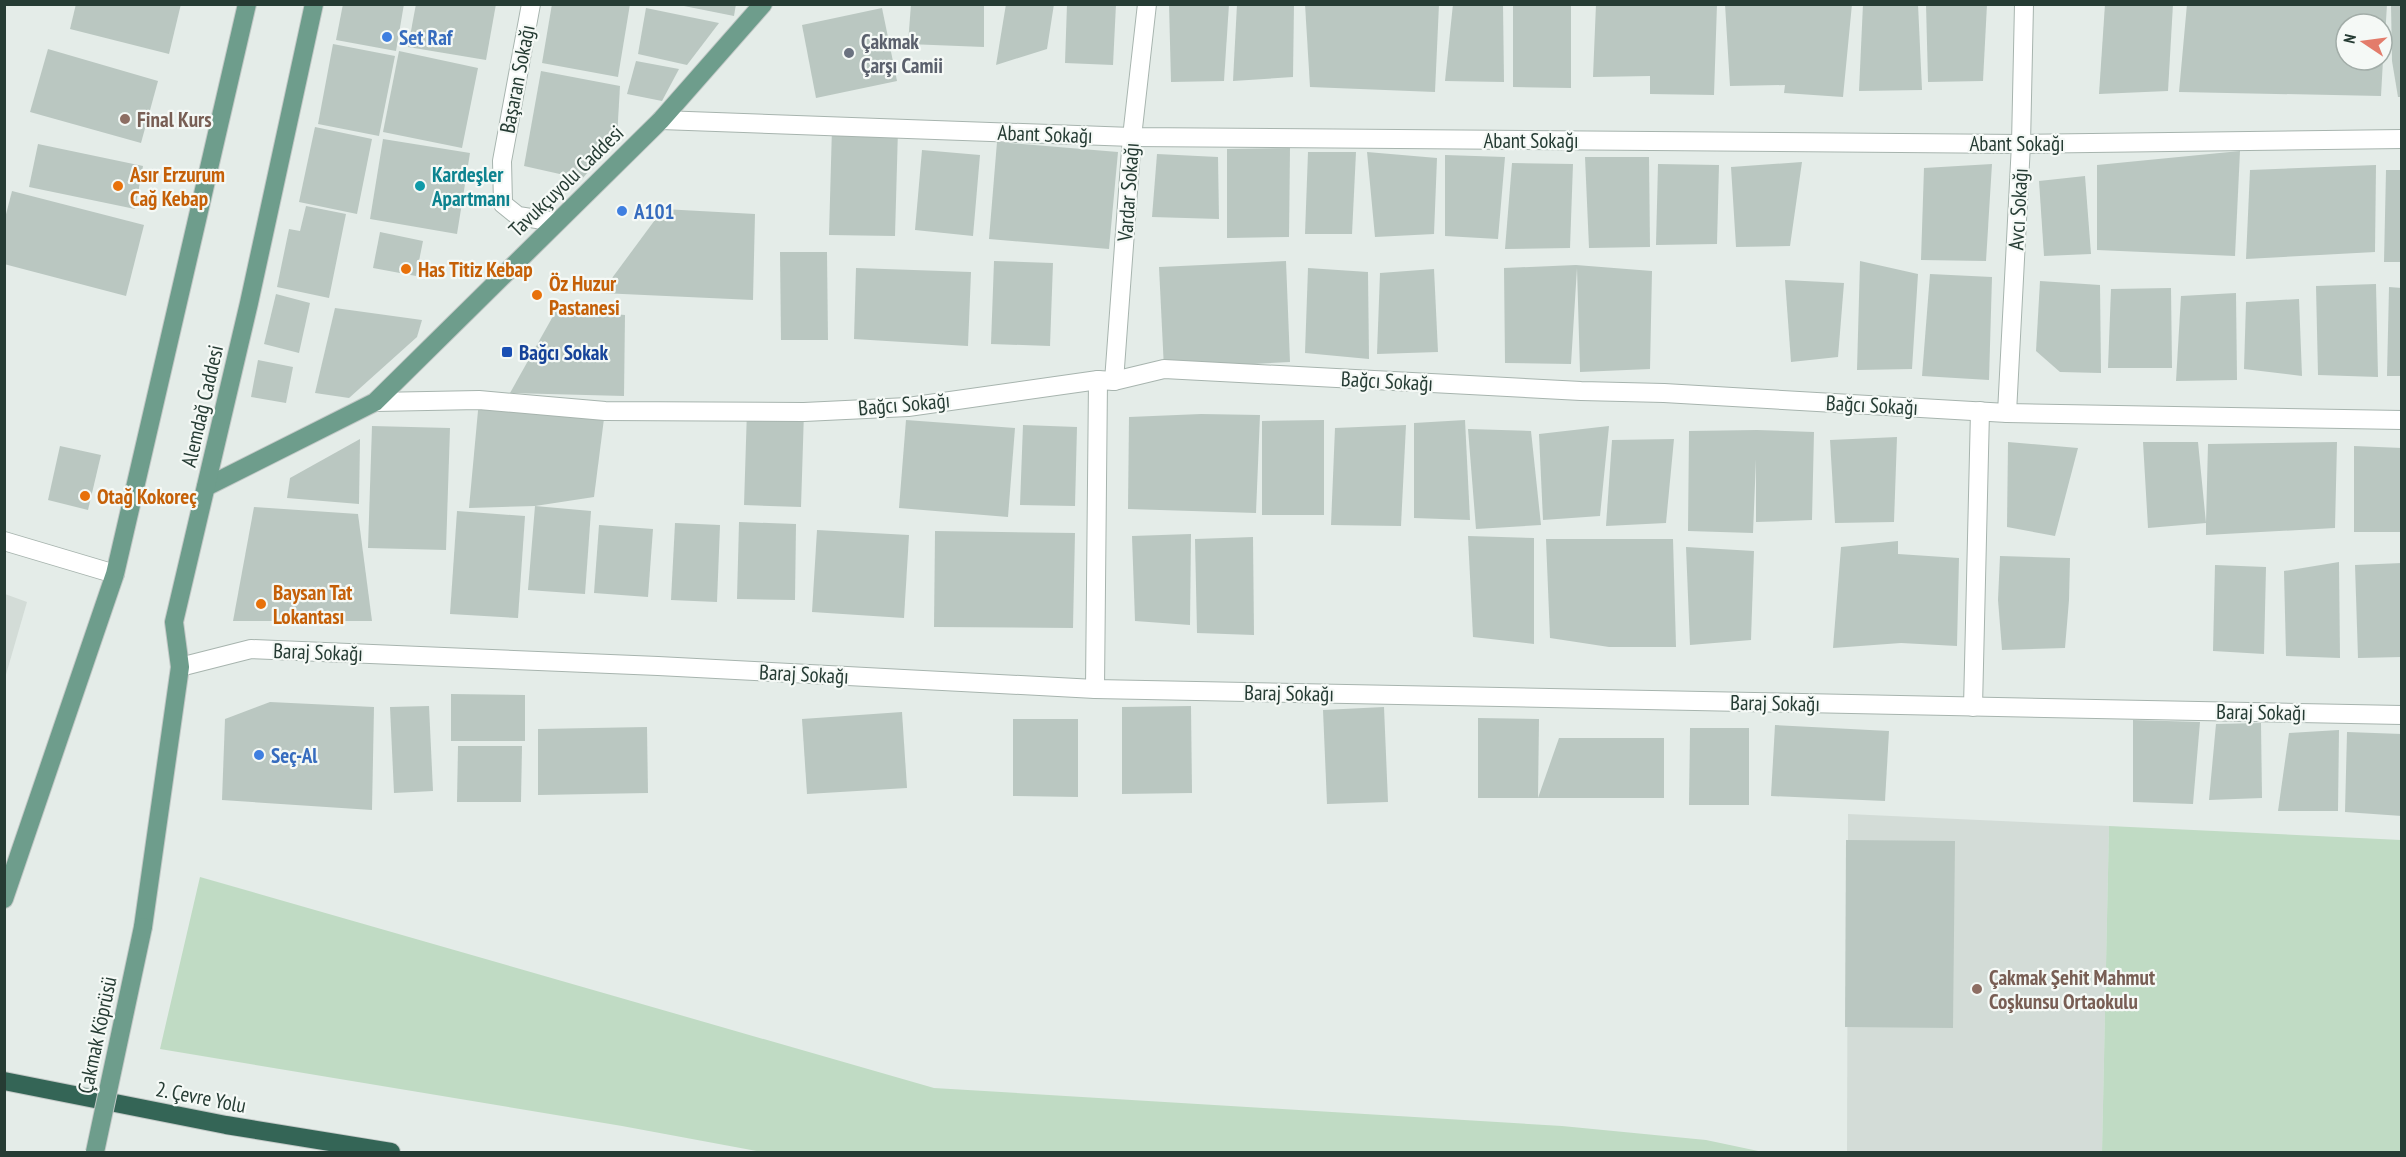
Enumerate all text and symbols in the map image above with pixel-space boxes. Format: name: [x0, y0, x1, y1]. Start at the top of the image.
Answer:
north arrow: [2334, 12, 2394, 72]
street label: Başaran Sokağı: [493, 23, 541, 135]
place label: Set Raf: [399, 24, 454, 51]
place label: Çakmak Çarşı Camii: [861, 28, 943, 79]
marker: Set Raf: [380, 30, 394, 44]
text: N: [2339, 32, 2360, 45]
marker: Çakmak Çarşı Camii: [842, 46, 856, 60]
place label: Final Kurs: [137, 106, 212, 133]
marker: Final Kurs: [118, 112, 132, 126]
street label: Tavukçuyolu Caddesi: [503, 119, 629, 243]
street label: Abant Sokağı: [997, 119, 1093, 149]
street label: Abant Sokağı: [1483, 127, 1579, 154]
street label: Abant Sokağı: [1969, 130, 2065, 157]
street label: Vardar Sokağı: [1111, 142, 1145, 243]
place label: Asır Erzurum Cağ Kebap: [129, 161, 225, 212]
place label: Kardeşler Apartmanı: [431, 161, 510, 212]
street label: Avcı Sokağı: [2002, 167, 2034, 251]
marker: Asır Erzurum Cağ Kebap: [111, 179, 125, 193]
marker: Kardeşler Apartmanı: [413, 179, 427, 193]
place label: A101: [633, 198, 675, 225]
marker: A101: [615, 204, 629, 218]
place label: Has Titiz Kebap: [418, 256, 533, 283]
marker: Has Titiz Kebap: [399, 262, 413, 276]
place label: Öz Huzur Pastanesi: [549, 270, 620, 321]
marker: Öz Huzur Pastanesi: [530, 288, 544, 302]
place label: Bağcı Sokak: [519, 339, 609, 366]
street label: Alemdağ Caddesi: [175, 342, 229, 470]
marker: Bağcı Sokak: [500, 345, 514, 359]
street label: Bağcı Sokağı: [1340, 365, 1434, 397]
street label: Bağcı Sokağı: [857, 387, 951, 421]
street label: Bağcı Sokağı: [1825, 389, 1919, 421]
place label: Otağ Kokoreç: [97, 483, 197, 510]
marker: Otağ Kokoreç: [78, 489, 92, 503]
place label: Baysan Tat Lokantası: [273, 579, 352, 630]
marker: Baysan Tat Lokantası: [254, 597, 268, 611]
street label: Baraj Sokağı: [273, 637, 363, 667]
street label: Baraj Sokağı: [759, 658, 849, 690]
street label: Baraj Sokağı: [1244, 679, 1334, 707]
street label: Baraj Sokağı: [1730, 689, 1820, 717]
street label: Baraj Sokağı: [2216, 698, 2306, 726]
place label: Seç-Al: [271, 742, 318, 769]
marker: Seç-Al: [252, 748, 266, 762]
place label: Çakmak Şehit Mahmut Coşkunsu Ortaokulu: [1989, 964, 2155, 1015]
street label: Çakmak Köprüsü: [71, 974, 123, 1096]
marker: Çakmak Şehit Mahmut Coşkunsu Ortaokulu: [1970, 982, 1984, 996]
street label: 2. Çevre Yolu: [154, 1075, 248, 1119]

